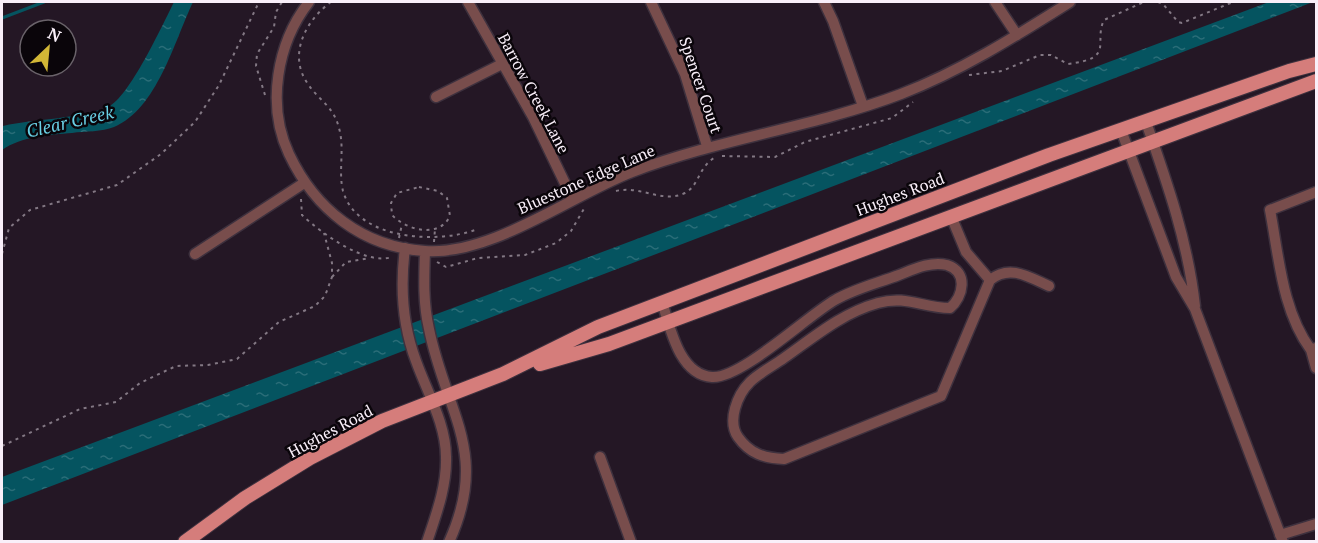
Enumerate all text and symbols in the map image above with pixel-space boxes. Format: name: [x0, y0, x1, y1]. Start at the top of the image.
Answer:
north arrow: [18, 18, 78, 78]
text: N: [44, 22, 65, 47]
street label: Barrow Creek Lane: [493, 29, 575, 157]
street label: Spencer Court: [674, 34, 728, 136]
water label: Clear Creek: [24, 99, 116, 143]
street label: Bluestone Edge Lane: [514, 139, 658, 219]
street label: Hughes Road: [853, 167, 948, 221]
street label: Hughes Road: [284, 399, 376, 463]

